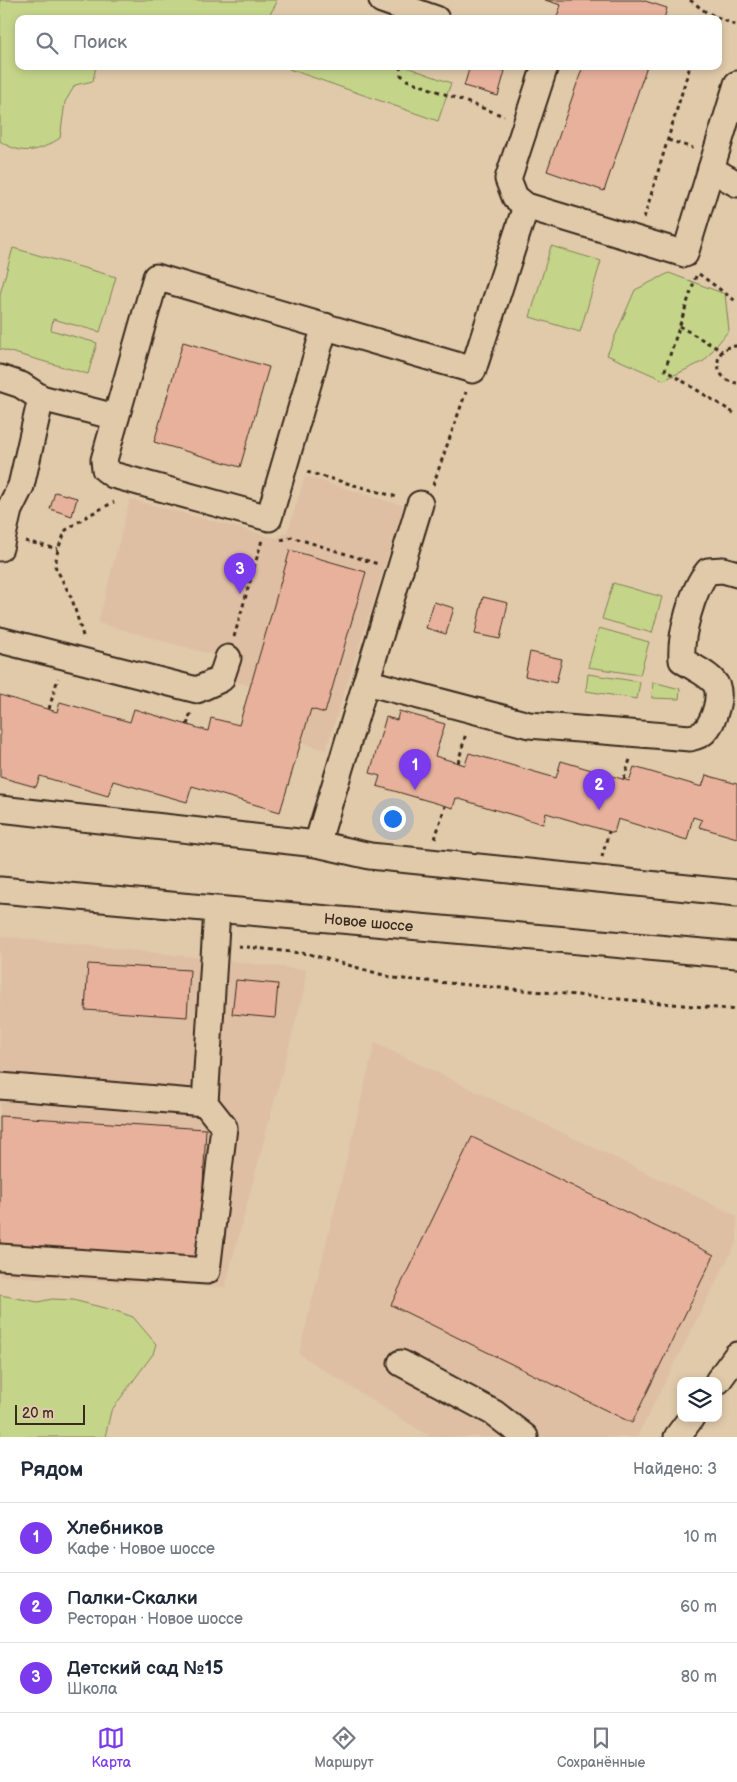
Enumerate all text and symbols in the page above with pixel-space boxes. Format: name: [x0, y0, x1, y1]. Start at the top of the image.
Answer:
search box: [15, 15, 722, 70]
icon: search: [33, 29, 61, 57]
text: Поиск: [73, 31, 127, 54]
pin: 3: [224, 553, 256, 594]
pin: 1: [399, 749, 431, 790]
pin: 2: [583, 769, 615, 810]
your location: [380, 806, 406, 832]
street label: Новое шоссе: [323, 909, 414, 936]
map controls: [677, 1377, 722, 1422]
button: layers: [677, 1377, 722, 1422]
scale bar: [15, 1402, 85, 1425]
text: 20 m: [22, 1405, 54, 1422]
text: Рядом: [20, 1457, 83, 1482]
text: Найдено: 3: [633, 1460, 717, 1479]
text: Хлебников: [67, 1517, 163, 1540]
text: 1: [33, 1528, 39, 1547]
text: 10 m: [684, 1528, 717, 1547]
text: Кафе · Новое шоссе: [67, 1540, 215, 1559]
text: Палки-Скалки: [67, 1587, 198, 1610]
text: 2: [31, 1598, 41, 1617]
text: 60 m: [680, 1598, 717, 1617]
text: Ресторан · Новое шоссе: [67, 1610, 243, 1629]
text: Детский сад №15: [67, 1657, 224, 1680]
text: 3: [31, 1668, 41, 1687]
text: 80 m: [681, 1668, 717, 1687]
text: Школа: [67, 1680, 117, 1699]
tab: Карта: [92, 1724, 131, 1771]
tab: Маршрут: [314, 1724, 374, 1771]
tab: Сохранённые: [557, 1724, 645, 1771]

